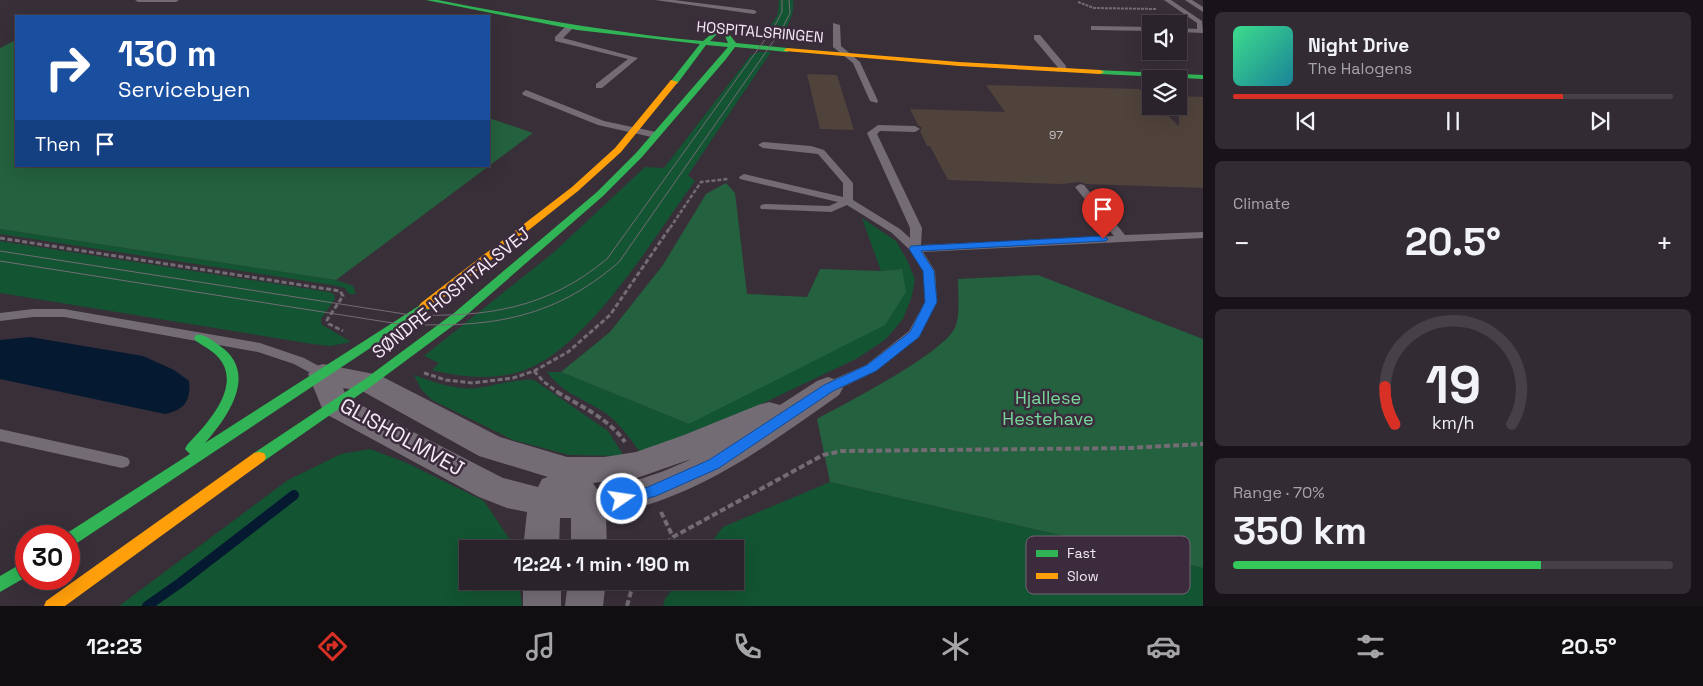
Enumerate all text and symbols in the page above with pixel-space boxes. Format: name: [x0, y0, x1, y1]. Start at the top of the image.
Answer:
map controls: [1142, 15, 1187, 115]
button: sound: [1142, 15, 1187, 60]
street label: HOSPITALSRINGEN: [696, 16, 824, 47]
text: 130 m: [118, 32, 217, 76]
text: Night Drive: [1308, 33, 1409, 58]
icon: right: [35, 35, 100, 100]
text: The Halogens: [1308, 58, 1412, 79]
button: layers: [1142, 70, 1187, 115]
text: Servicebyen: [118, 75, 250, 103]
icon: previous: [1292, 107, 1320, 135]
icon: pause: [1439, 107, 1467, 135]
icon: next: [1586, 107, 1614, 135]
house number: 97: [1049, 127, 1063, 143]
icon: arrive: [91, 130, 119, 158]
text: Then: [35, 132, 81, 157]
pin: [1082, 188, 1124, 239]
text: Climate: [1233, 193, 1290, 214]
icon: arrive: [1089, 195, 1117, 223]
text: 20.5°: [1405, 218, 1501, 266]
street label: SØNDRE HOSPITALSVEJ: [367, 222, 534, 363]
text: −: [1233, 225, 1250, 261]
text: +: [1656, 225, 1673, 261]
text: 19: [1425, 352, 1481, 418]
park label: Hjallese Hestehave: [1002, 386, 1094, 430]
street label: GLISHOLMVEJ: [335, 391, 469, 482]
text: km/h: [1432, 411, 1474, 434]
position arrow: [595, 472, 647, 524]
text: Range · 70%: [1233, 482, 1325, 503]
text: 350 km: [1233, 507, 1367, 555]
speed limit sign: 30: [15, 525, 80, 590]
legend: [1026, 536, 1190, 594]
text: Fast: [1067, 544, 1096, 562]
text: 12:24 · 1 min · 190 m: [513, 552, 690, 577]
text: Slow: [1067, 567, 1099, 585]
icon: directions: [315, 629, 350, 664]
icon: music: [523, 629, 558, 664]
icon: phone: [730, 629, 765, 664]
icon: climate: [938, 629, 973, 664]
icon: car: [1146, 629, 1181, 664]
icon: filters: [1353, 629, 1388, 664]
text: 12:23: [86, 632, 142, 660]
text: 20.5°: [1561, 632, 1617, 660]

